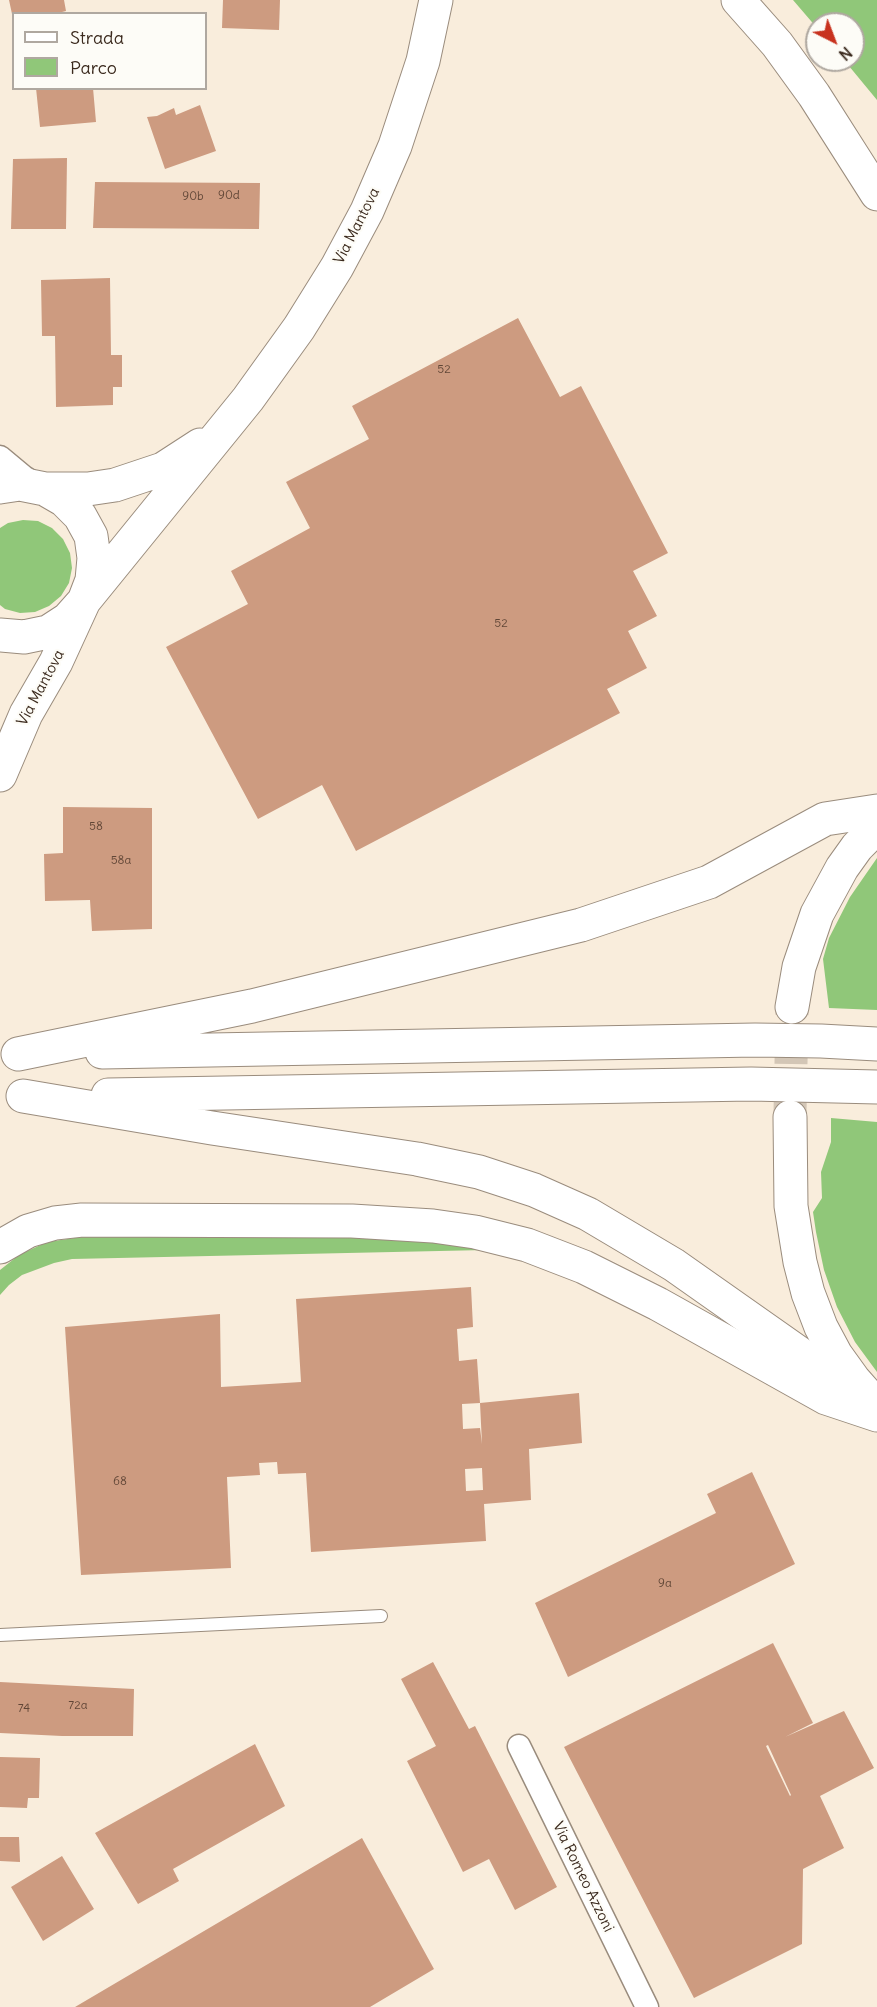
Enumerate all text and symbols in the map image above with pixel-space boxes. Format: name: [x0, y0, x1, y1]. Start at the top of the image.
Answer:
legend: [12, 12, 207, 90]
north arrow: [805, 12, 865, 72]
text: Strada: [70, 26, 124, 49]
text: N: [835, 43, 857, 65]
text: Parco: [70, 56, 117, 79]
street label: Via Mantova: [330, 185, 384, 267]
house number: 90d: [218, 189, 240, 203]
house number: 90b: [182, 190, 204, 204]
house number: 52: [437, 363, 451, 377]
house number: 52: [494, 617, 508, 631]
street label: Via Mantova: [14, 647, 68, 729]
house number: 58: [89, 820, 103, 834]
house number: 58a: [111, 854, 131, 868]
house number: 68: [113, 1475, 127, 1489]
house number: 9a: [658, 1577, 672, 1591]
house number: 72a: [68, 1699, 88, 1713]
house number: 74: [18, 1702, 30, 1716]
street label: Via Romeo Azzoni: [549, 1819, 617, 1935]

